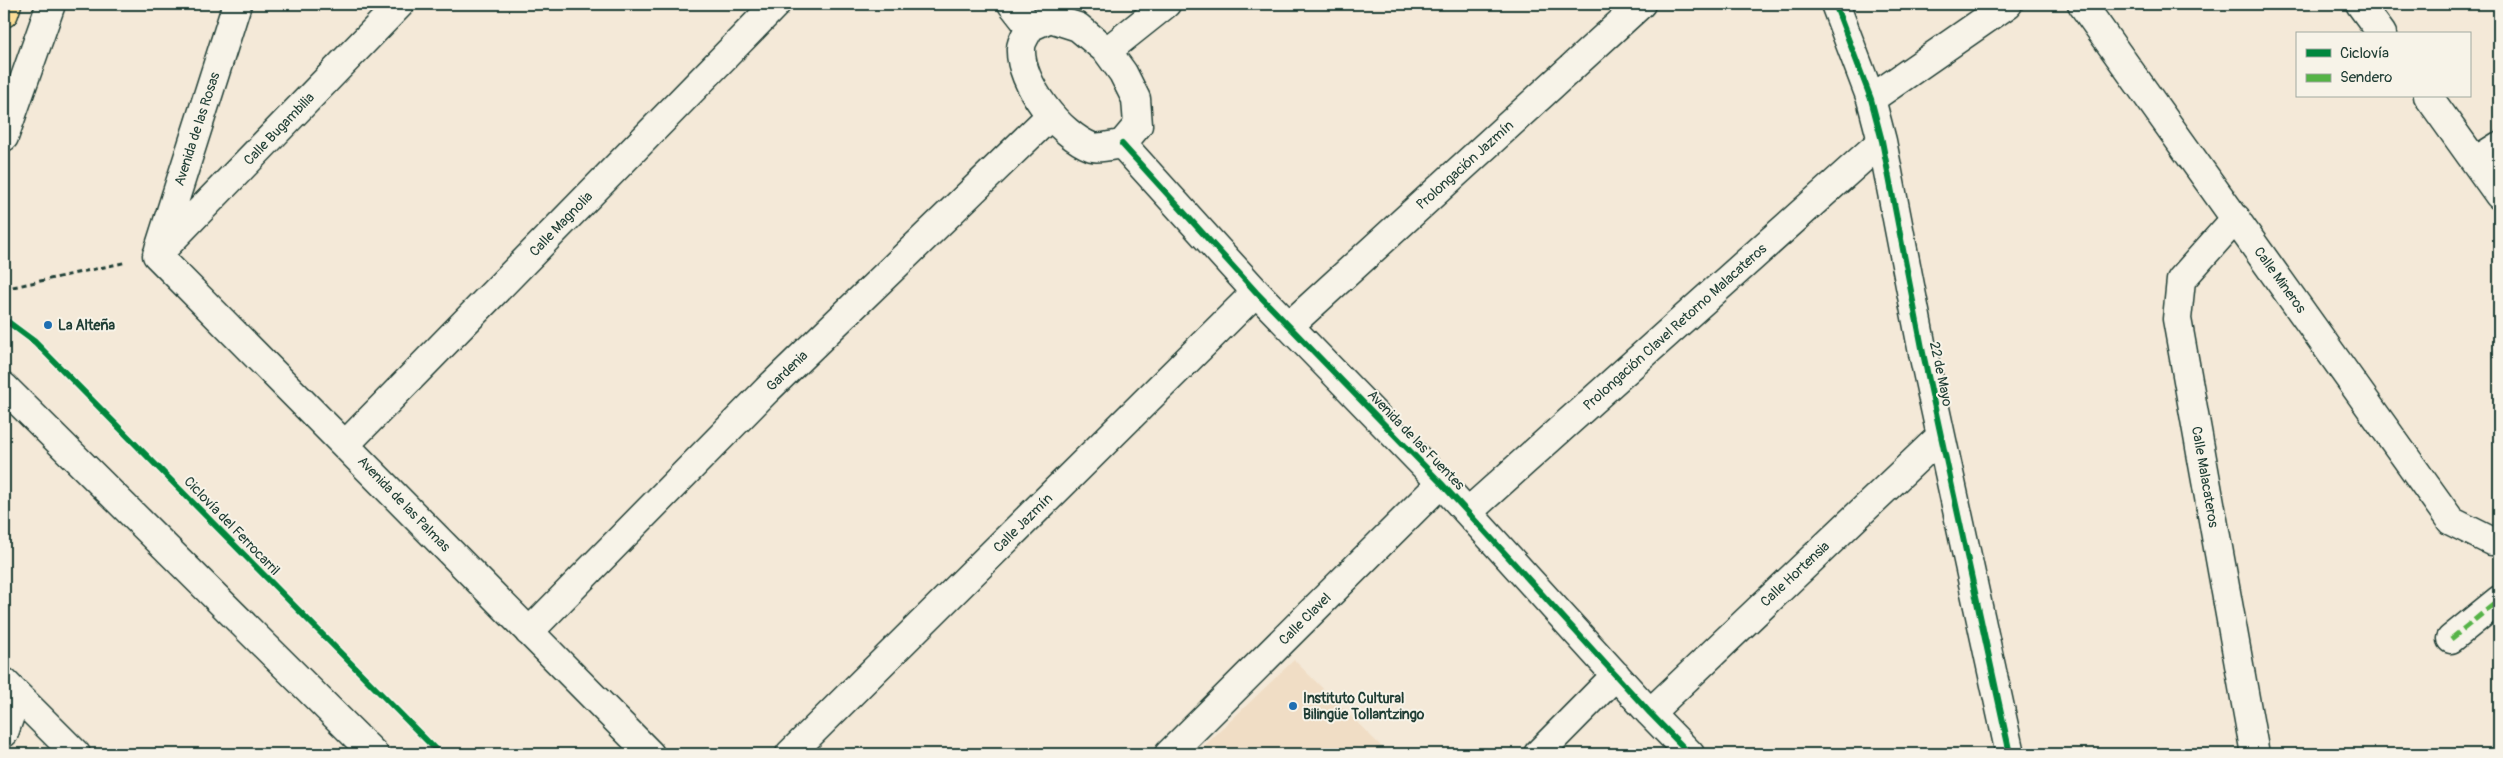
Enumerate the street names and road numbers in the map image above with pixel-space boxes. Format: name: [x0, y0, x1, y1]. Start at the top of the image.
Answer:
street label: Avenida de las Rosas: [171, 69, 224, 188]
street label: Calle Bugambilia: [240, 89, 318, 169]
street label: Prolongación Jazmín: [1413, 117, 1517, 213]
street label: Calle Magnolia: [526, 188, 596, 260]
street label: Prolongación Clavel Retorno Malacateros: [1580, 240, 1771, 414]
street label: Calle Mineros: [2250, 244, 2310, 317]
street label: 22 de Mayo: [1926, 340, 1956, 408]
street label: Gardenia: [763, 347, 811, 395]
street label: Avenida de las Fuentes: [1364, 386, 1469, 494]
street label: Calle Malacateros: [2188, 425, 2222, 530]
street label: Avenida de las Palmas: [354, 453, 454, 556]
street label: Ciclovía del Ferrocarril: [180, 473, 284, 579]
street label: Calle Jazmín: [990, 490, 1056, 556]
street label: Calle Hortensia: [1757, 538, 1833, 610]
street label: Calle Clavel: [1275, 589, 1335, 649]

